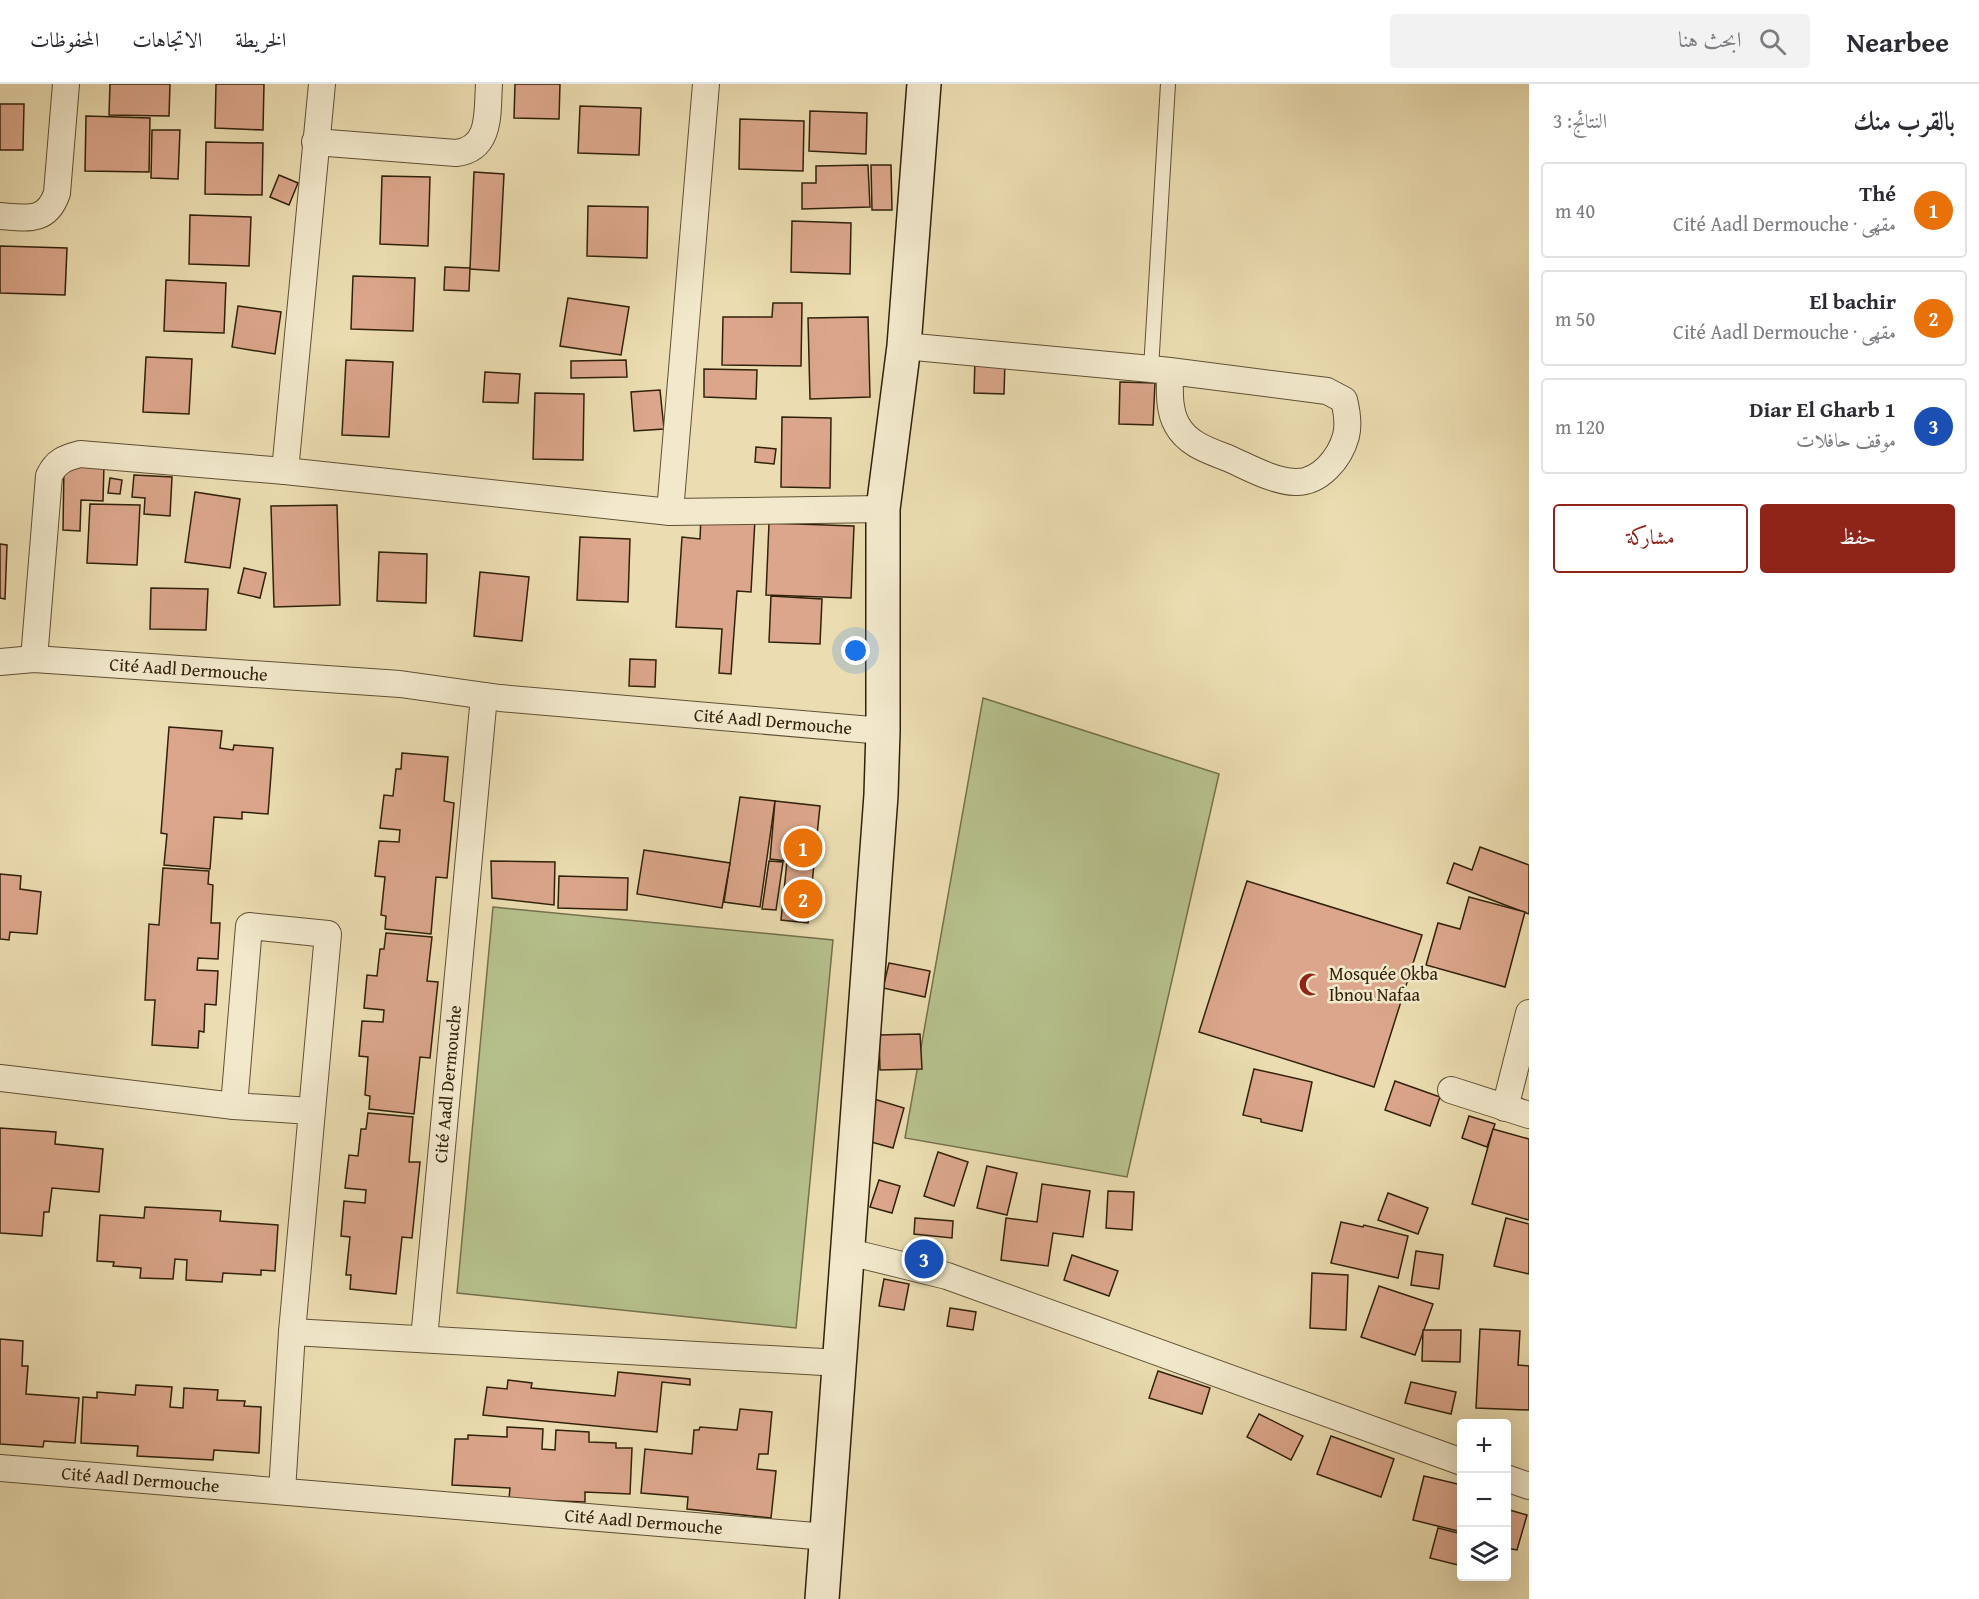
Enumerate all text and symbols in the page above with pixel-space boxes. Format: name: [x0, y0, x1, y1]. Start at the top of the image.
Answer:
search box: [1390, 14, 1810, 68]
text: Nearbee: [1846, 21, 1949, 62]
text: ابحث هنا: [1678, 23, 1741, 55]
text: المحفوظات: [30, 24, 99, 55]
text: الاتجاهات: [132, 24, 202, 55]
text: الخريطة: [235, 24, 286, 55]
icon: search: [1756, 25, 1789, 58]
text: بالقرب منك: [1853, 101, 1955, 140]
text: النتائج: 3: [1553, 106, 1607, 135]
text: Thé: [1859, 177, 1896, 209]
text: 40 m: [1555, 196, 1595, 225]
text: 1: [1928, 196, 1939, 225]
text: مقهى · Cité Aadl Dermouche: [1673, 209, 1896, 238]
text: El bachir: [1810, 285, 1896, 317]
text: 50 m: [1555, 304, 1595, 333]
text: 2: [1928, 304, 1939, 333]
text: مقهى · Cité Aadl Dermouche: [1673, 317, 1896, 346]
text: Diar El Gharb 1: [1749, 393, 1896, 425]
text: 120 m: [1555, 412, 1605, 441]
text: 3: [1928, 412, 1939, 441]
text: موقف حافلات: [1796, 425, 1896, 454]
button: مشاركة: [1553, 504, 1748, 573]
button: حفظ: [1760, 504, 1955, 573]
your location: [841, 636, 870, 665]
street label: Cité Aadl Dermouche: [109, 650, 269, 688]
street label: Cité Aadl Dermouche: [693, 701, 853, 741]
pin: 1: [784, 826, 822, 870]
pin: 2: [784, 876, 822, 922]
place label: Mosquée Okba Ibnou Nafaa: [1329, 960, 1439, 1008]
mosque icon: Mosquée Okba Ibnou Nafaa: [1298, 971, 1324, 997]
street label: Cité Aadl Dermouche: [426, 1004, 468, 1164]
pin: 3: [904, 1236, 944, 1282]
map controls: [1457, 1419, 1511, 1581]
button: +: [1457, 1419, 1511, 1473]
street label: Cité Aadl Dermouche: [60, 1459, 221, 1499]
button: −: [1457, 1473, 1511, 1527]
street label: Cité Aadl Dermouche: [564, 1501, 724, 1541]
button: layers: [1457, 1527, 1511, 1581]

